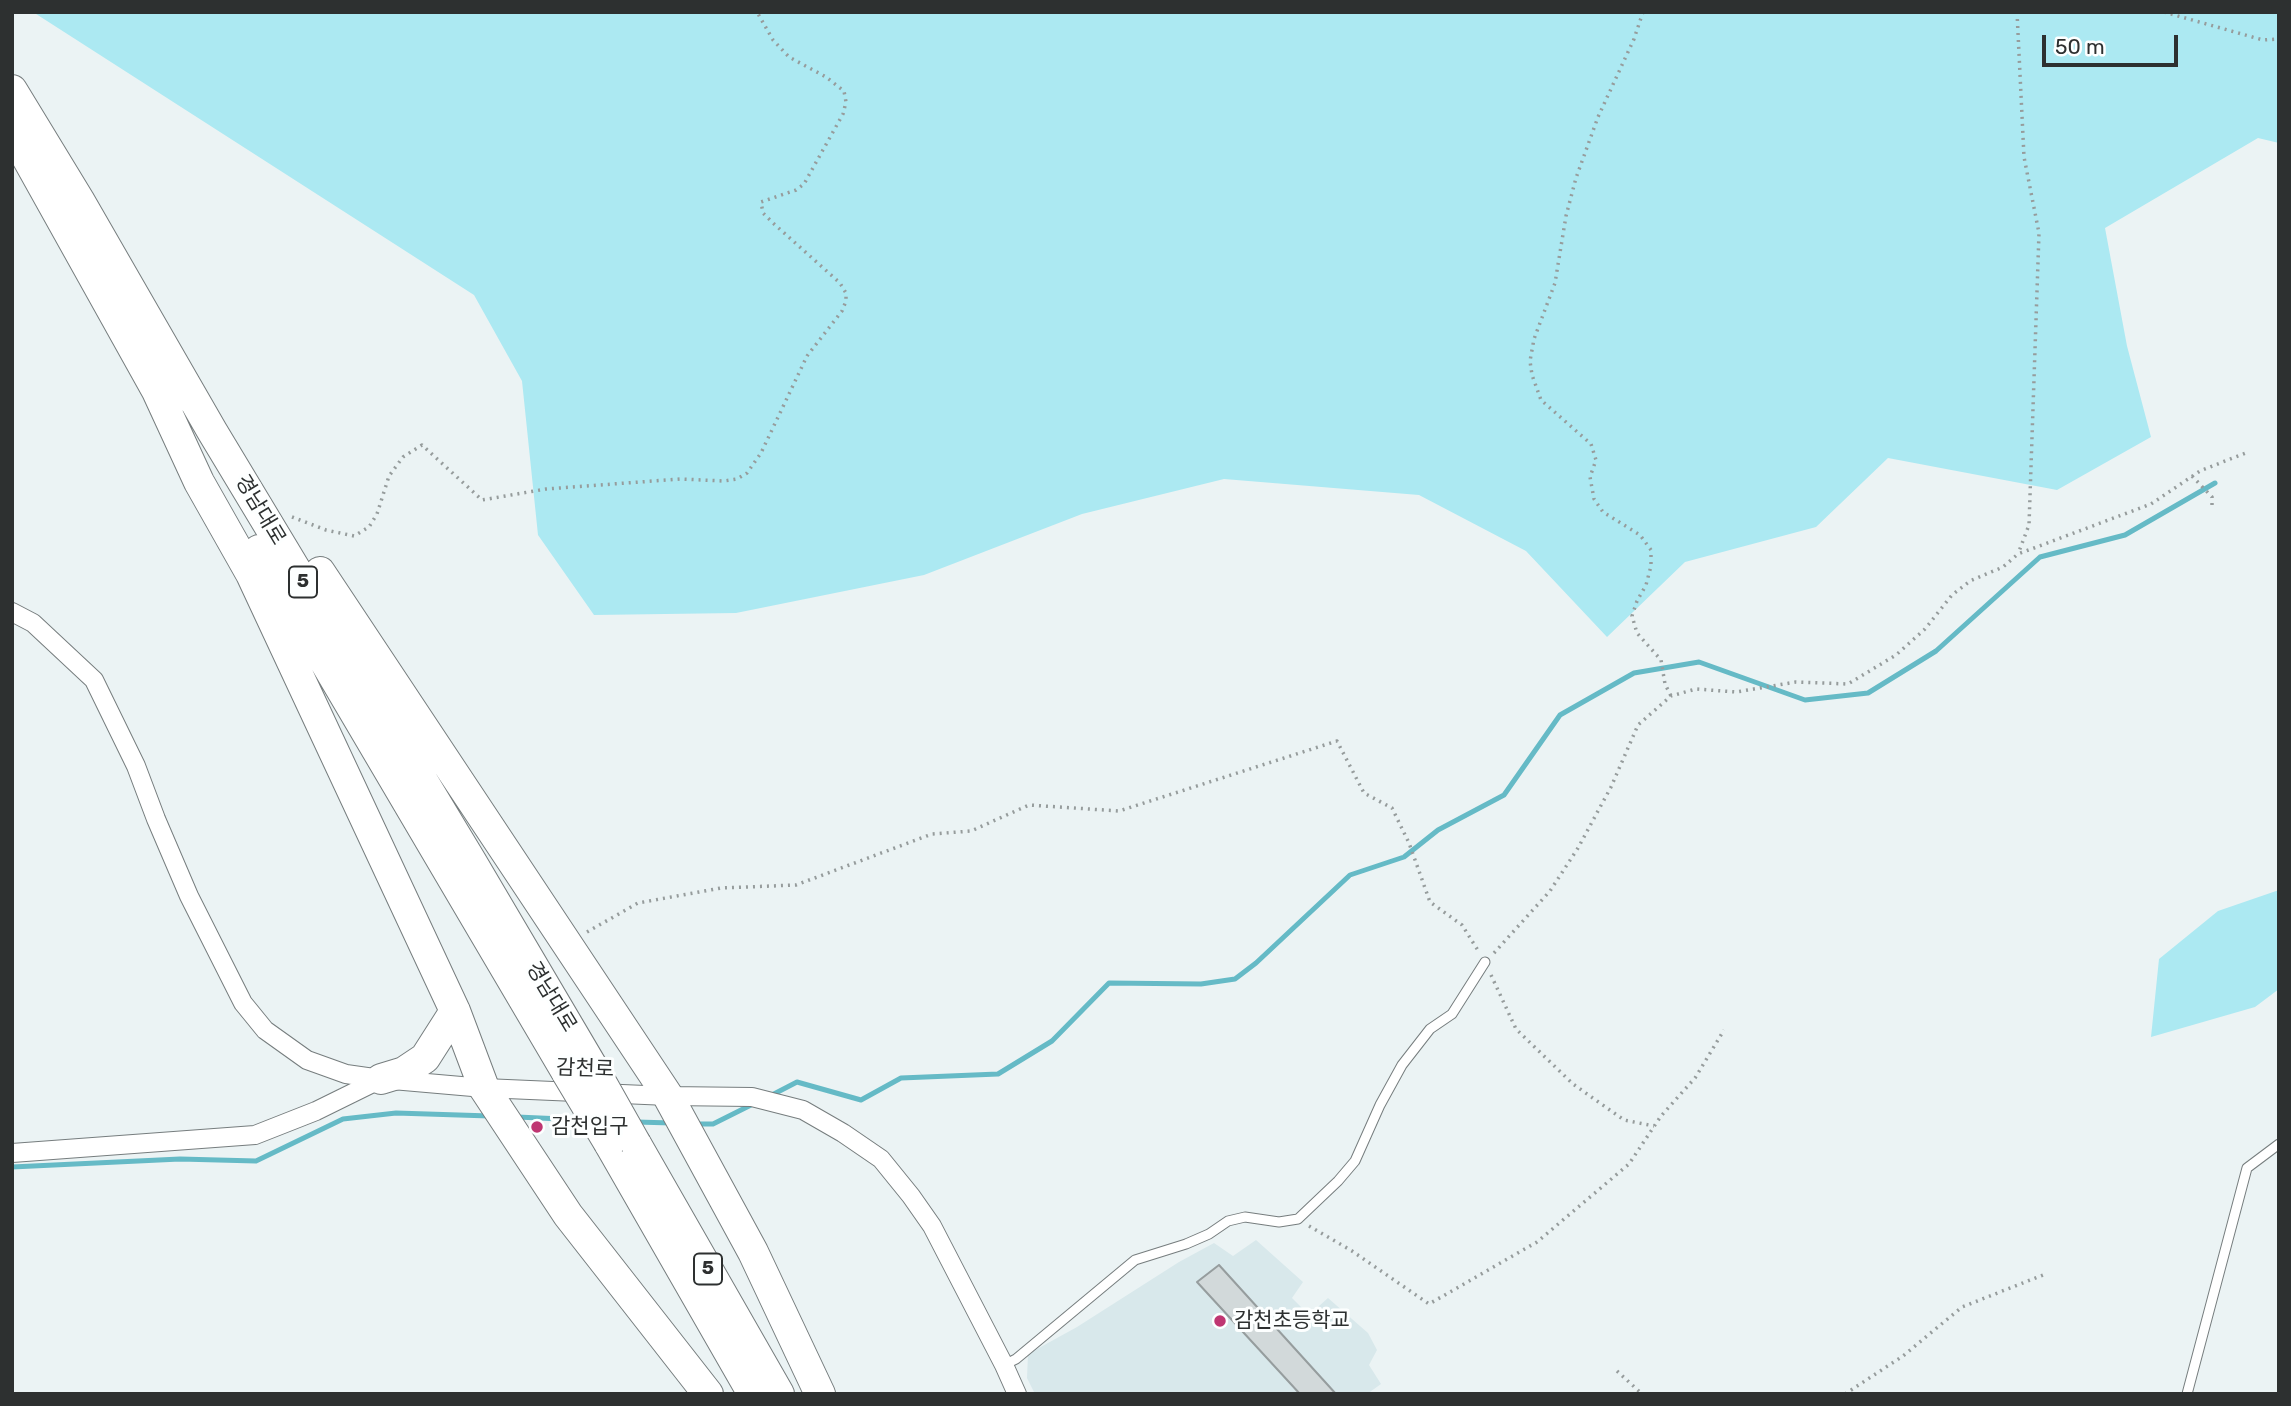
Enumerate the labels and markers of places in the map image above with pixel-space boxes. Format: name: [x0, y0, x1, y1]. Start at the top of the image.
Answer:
place label: 감천입구: [551, 1114, 628, 1140]
marker: 감천입구: [529, 1119, 545, 1135]
place label: 감천초등학교: [1234, 1308, 1350, 1334]
marker: 감천초등학교: [1212, 1313, 1228, 1329]

